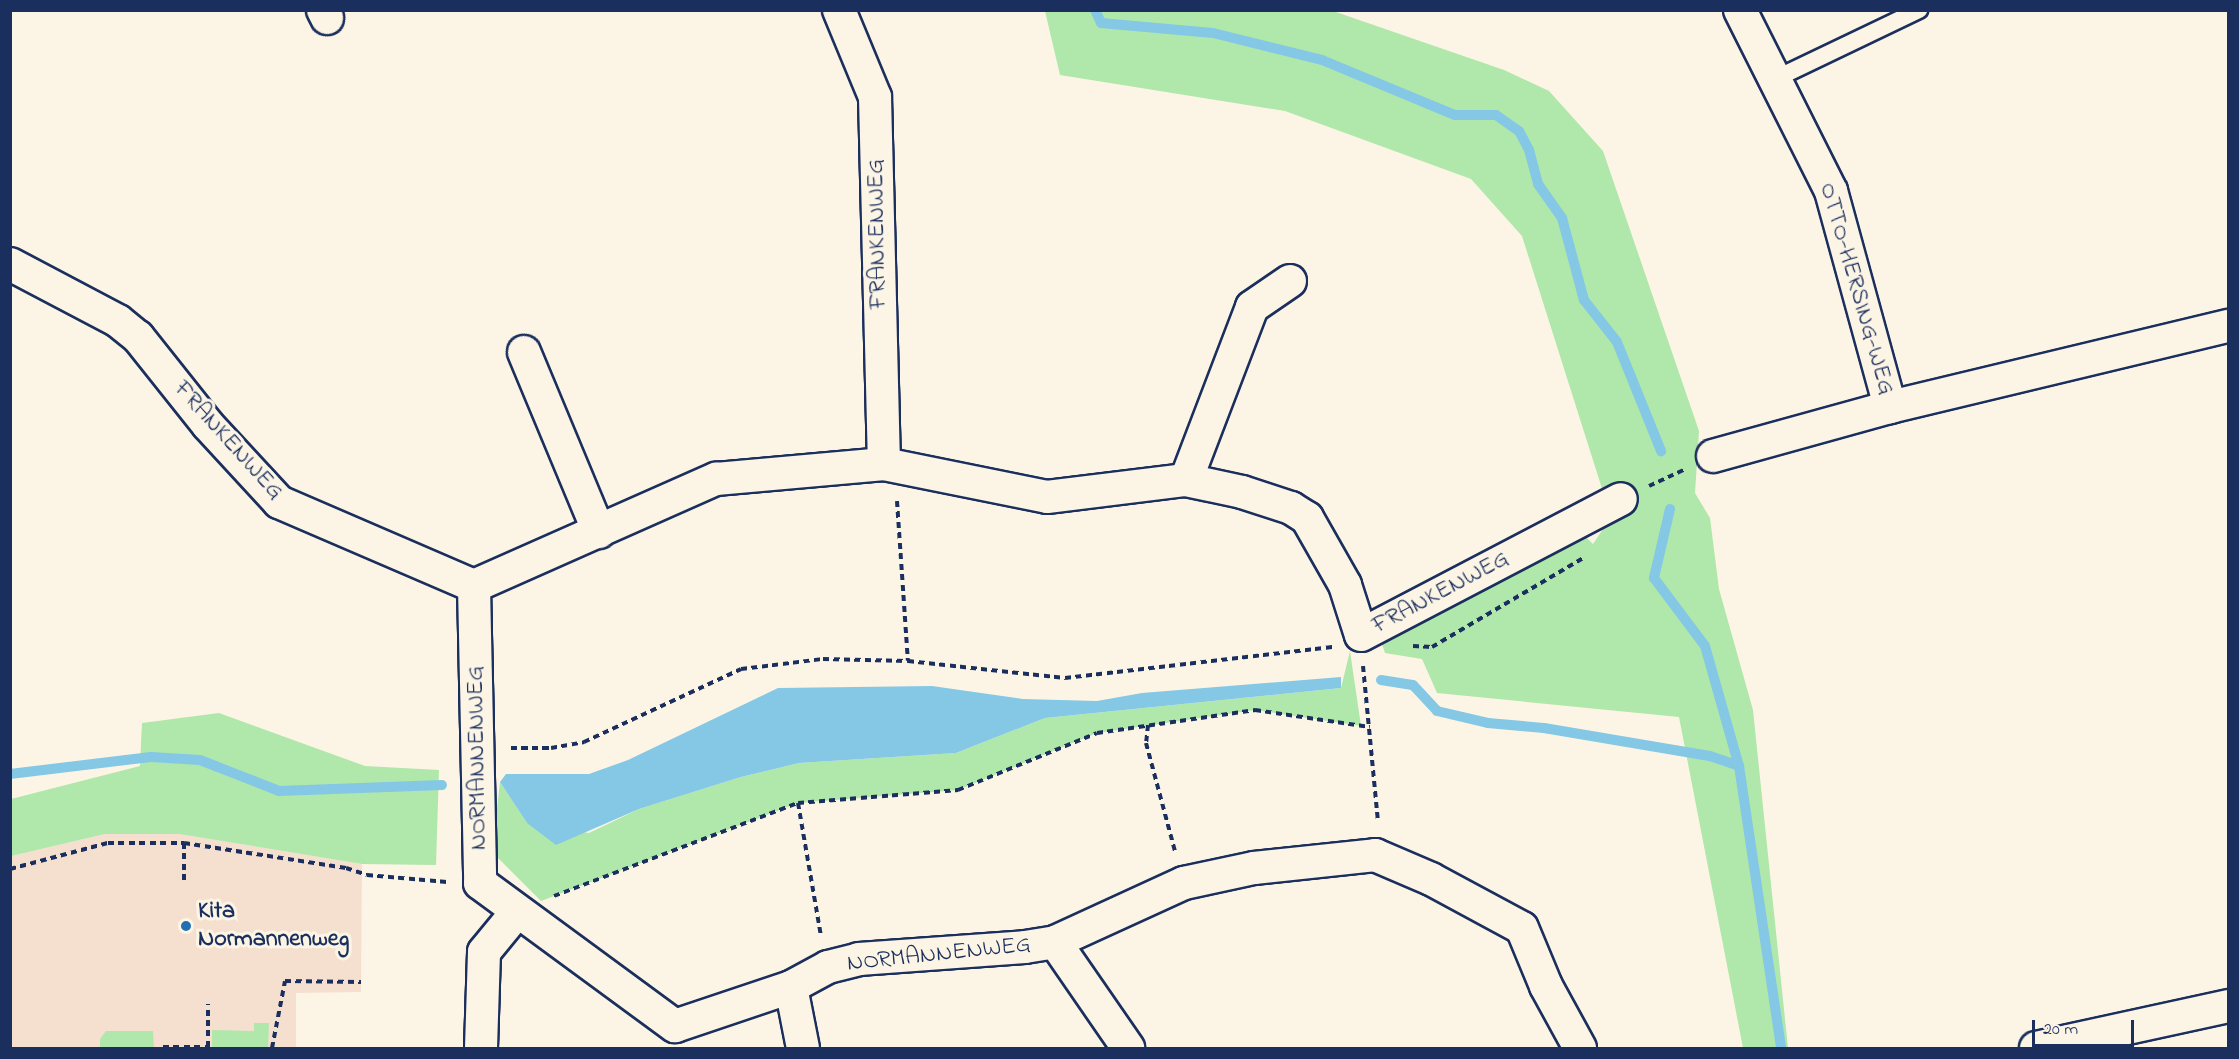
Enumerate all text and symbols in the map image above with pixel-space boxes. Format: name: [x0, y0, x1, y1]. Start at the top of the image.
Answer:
street label: FRANKENWEG: [862, 159, 894, 309]
street label: OTTO-HERSING-WEG: [1812, 180, 1900, 398]
street label: FRANKENWEG: [167, 375, 289, 507]
street label: FRANKENWEG: [1368, 545, 1514, 641]
street label: NORMANNENWEG: [462, 666, 494, 850]
place label: Kita Normannenweg: [198, 898, 349, 954]
marker: Kita Normannenweg: [179, 919, 193, 933]
street label: NORMANNENWEG: [846, 931, 1032, 979]
scale bar: [2035, 1008, 2137, 1046]
text: 20 m: [2043, 1017, 2078, 1043]

